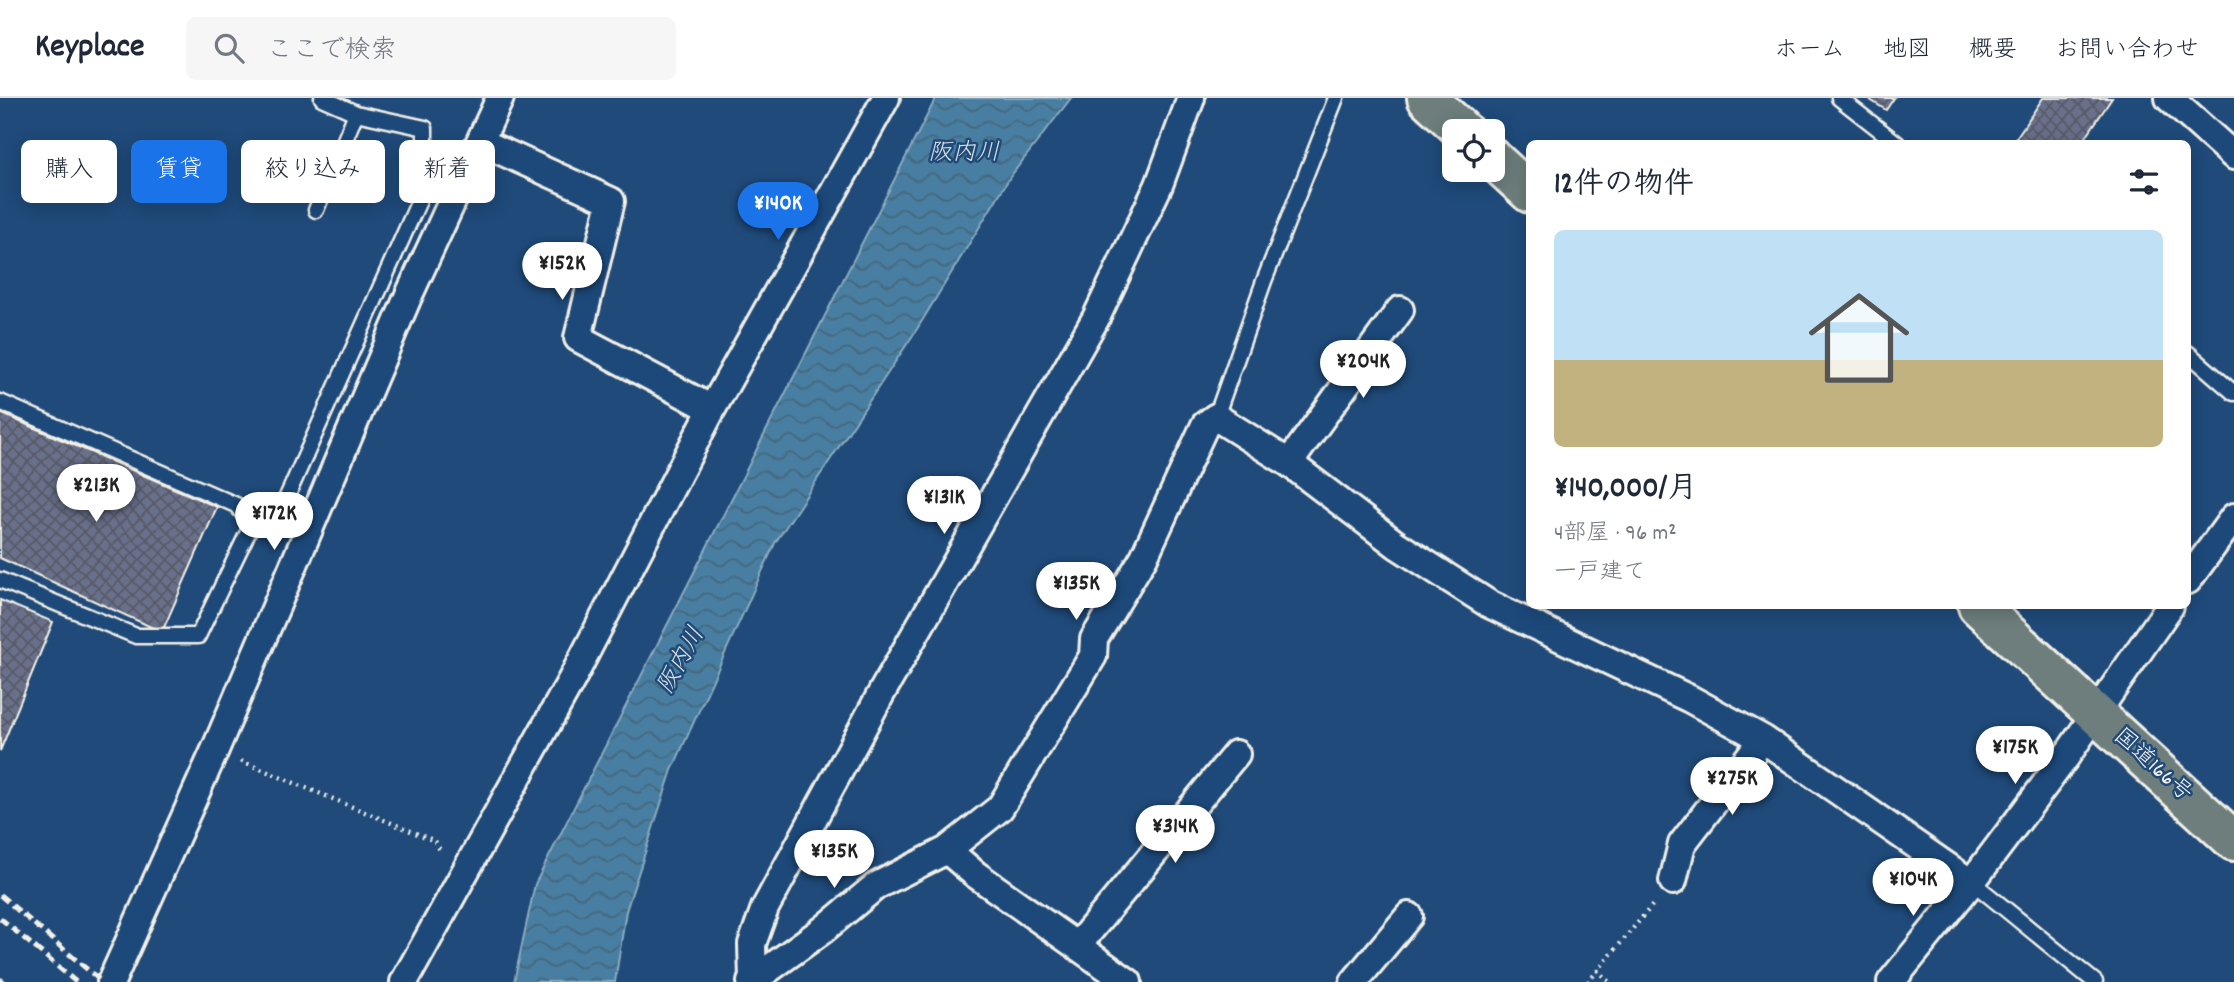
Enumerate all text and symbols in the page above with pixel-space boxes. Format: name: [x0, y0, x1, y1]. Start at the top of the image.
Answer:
search box: [186, 17, 676, 80]
text: Keyplace: [35, 25, 144, 72]
icon: search: [210, 29, 248, 67]
text: ここで検索: [266, 33, 396, 70]
text: ホーム: [1774, 34, 1845, 68]
text: 地図: [1883, 34, 1931, 68]
text: 概要: [1969, 34, 2017, 68]
text: お問い合わせ: [2055, 34, 2199, 68]
map controls: [1442, 119, 1505, 182]
button: locate: [1442, 119, 1505, 182]
water label: 阪内川: [928, 137, 1000, 171]
chip: 購入: [21, 140, 117, 203]
chip: 賃貸: [131, 140, 227, 203]
chip: 絞り込み: [241, 140, 385, 203]
chip: 新着: [399, 140, 495, 203]
icon: filters: [2125, 163, 2163, 201]
text: 12件の物件: [1554, 165, 1694, 208]
pin: ¥140K: [729, 183, 827, 242]
text: ¥140K: [754, 188, 802, 221]
pin: ¥152K: [513, 242, 611, 302]
text: ¥152K: [538, 248, 586, 281]
icon: home: [1796, 275, 1922, 401]
pin: ¥204K: [1314, 341, 1412, 400]
text: ¥204K: [1336, 346, 1390, 379]
pin: ¥213K: [47, 464, 145, 524]
text: ¥140,000/月: [1554, 469, 1697, 512]
text: ¥213K: [72, 470, 120, 503]
pin: ¥131K: [895, 476, 993, 536]
text: ¥131K: [923, 482, 965, 515]
pin: ¥172K: [225, 492, 323, 552]
text: ¥172K: [251, 498, 297, 531]
text: 4部屋 · 96 m²: [1554, 518, 1677, 551]
text: 一戸建て: [1554, 557, 1646, 590]
pin: ¥135K: [1027, 562, 1125, 622]
text: ¥135K: [1052, 568, 1100, 601]
water label: 阪内川: [650, 621, 714, 701]
street label: 国道166号: [2105, 721, 2199, 811]
pin: ¥175K: [1966, 726, 2064, 786]
text: ¥175K: [1992, 732, 2038, 765]
pin: ¥275K: [1683, 758, 1781, 817]
text: ¥275K: [1706, 763, 1758, 796]
pin: ¥314K: [1126, 806, 1224, 865]
text: ¥314K: [1152, 811, 1198, 844]
pin: ¥135K: [785, 830, 883, 890]
text: ¥135K: [810, 836, 858, 869]
pin: ¥104K: [1864, 858, 1962, 918]
text: ¥104K: [1889, 864, 1937, 897]

